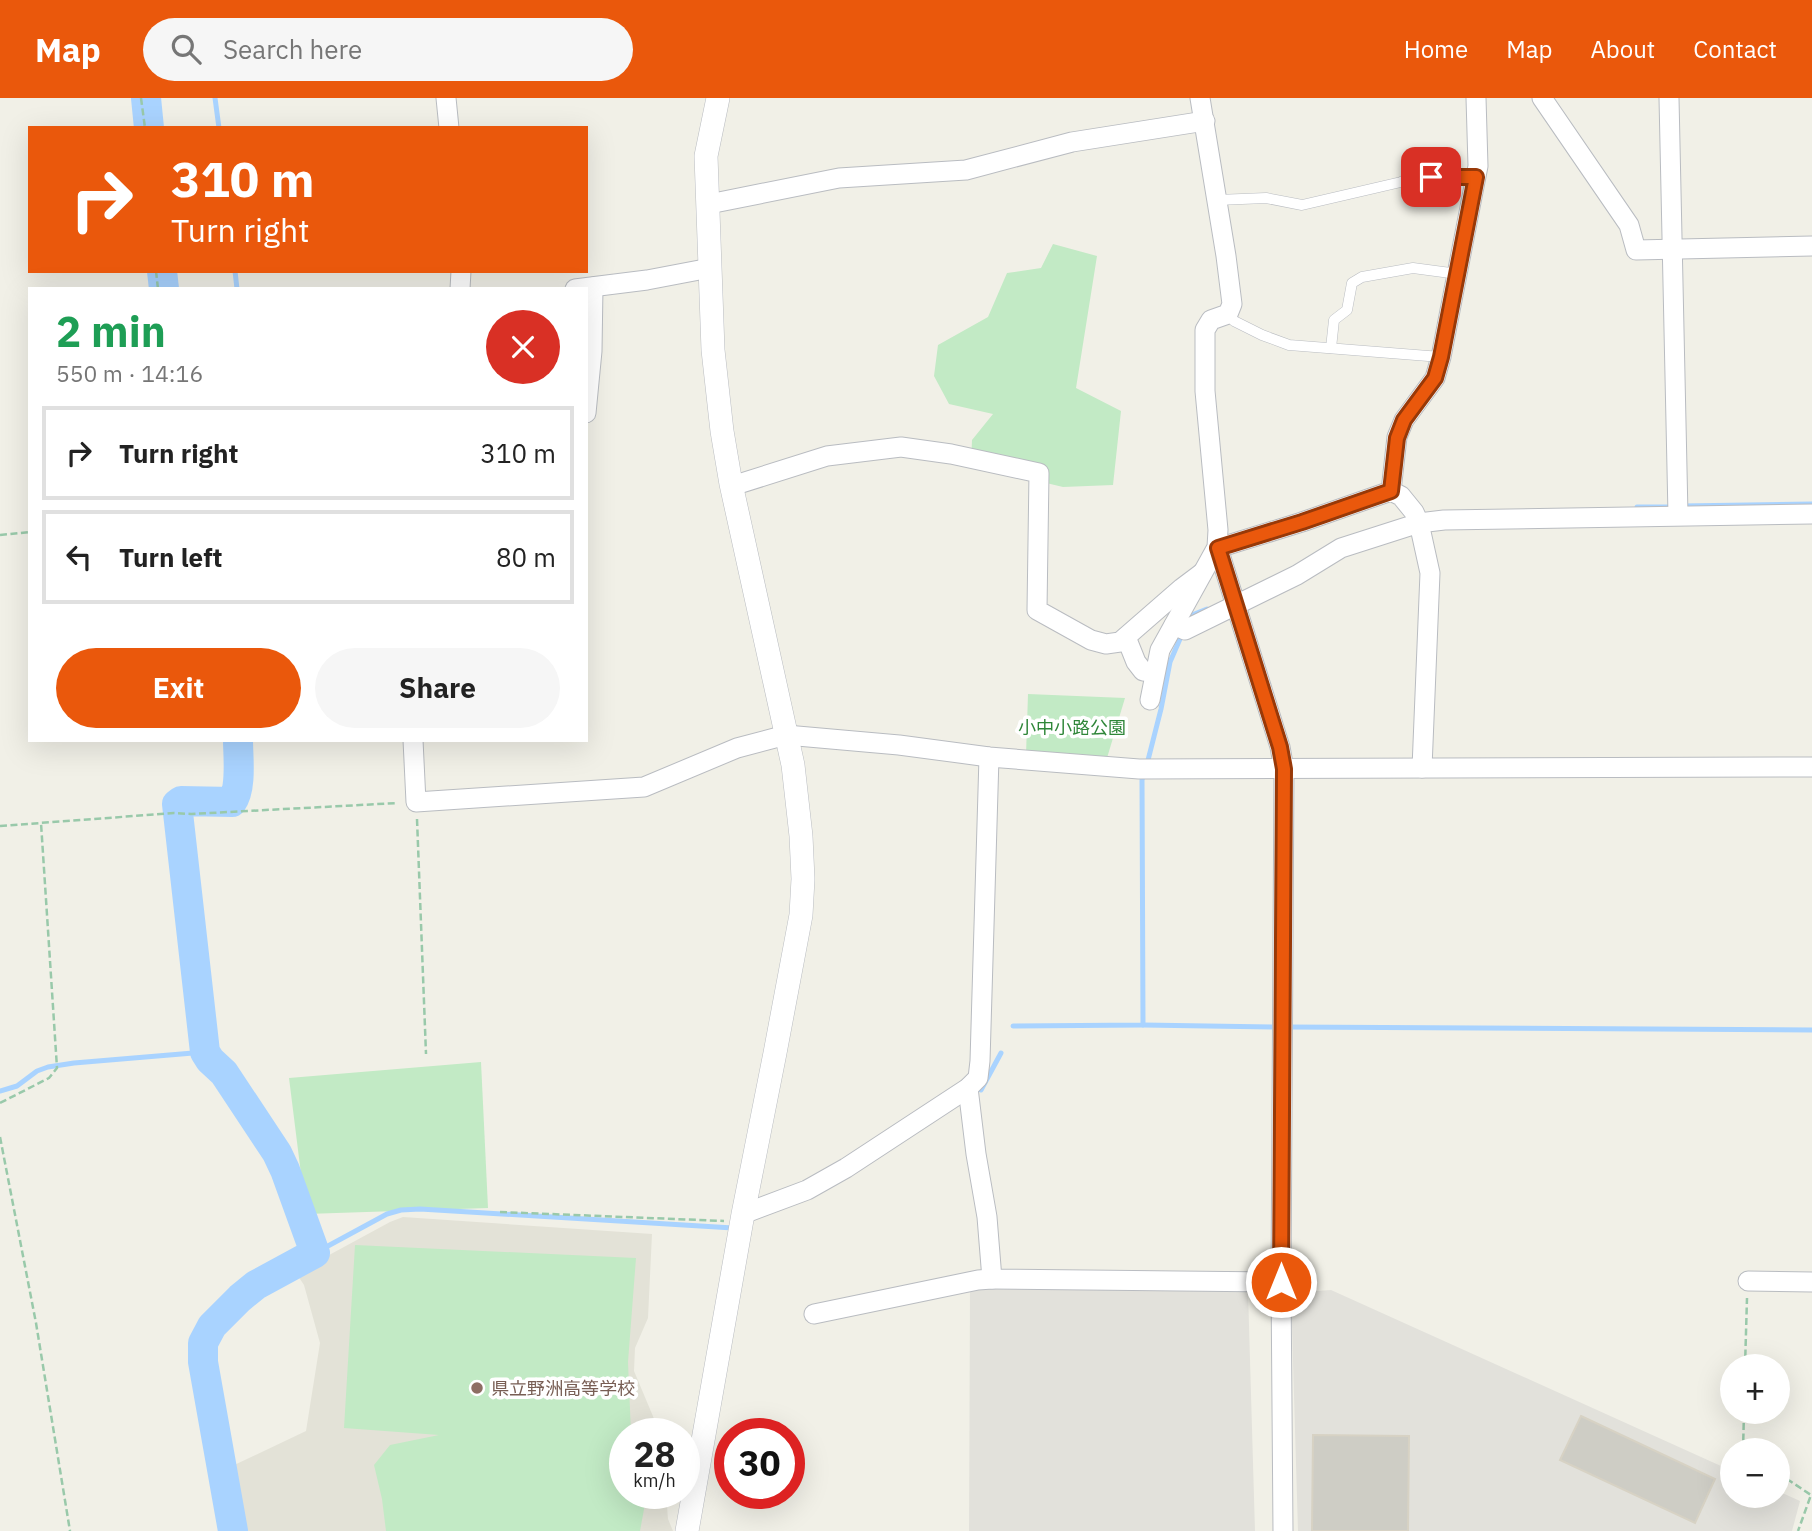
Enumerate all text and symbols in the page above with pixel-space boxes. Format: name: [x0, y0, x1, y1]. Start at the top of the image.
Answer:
search box: [143, 18, 633, 81]
text: Map: [35, 28, 101, 71]
icon: search: [167, 30, 205, 68]
text: Search here: [223, 32, 362, 66]
text: Home: [1404, 33, 1468, 65]
text: Map: [1506, 33, 1552, 65]
text: About: [1590, 33, 1655, 65]
text: Contact: [1693, 33, 1777, 65]
text: 310 m: [171, 147, 315, 210]
pin: [1401, 147, 1461, 207]
icon: right: [56, 154, 147, 245]
icon: arrive: [1412, 158, 1450, 196]
text: Turn right: [171, 209, 309, 251]
text: 2 min: [56, 304, 166, 359]
button: close: [486, 310, 560, 384]
text: 550 m · 14:16: [56, 358, 203, 388]
icon: right: [60, 434, 98, 472]
text: Turn right: [119, 436, 238, 470]
text: 310 m: [480, 436, 556, 470]
icon: left: [60, 538, 98, 576]
text: Turn left: [119, 540, 222, 574]
text: 80 m: [496, 540, 556, 574]
button: Exit: [56, 648, 301, 728]
button: Share: [315, 648, 560, 728]
park label: 小中小路公園: [1018, 716, 1126, 739]
position arrow: [1244, 1245, 1318, 1319]
map controls: [1720, 1354, 1790, 1508]
button: +: [1720, 1354, 1790, 1424]
place label: 県立野洲高等学校: [491, 1377, 635, 1400]
marker: 県立野洲高等学校: [469, 1380, 485, 1396]
speed limit sign: 30: [714, 1418, 805, 1509]
text: 28: [633, 1431, 676, 1477]
button: −: [1720, 1438, 1790, 1508]
text: km/h: [633, 1469, 676, 1492]

